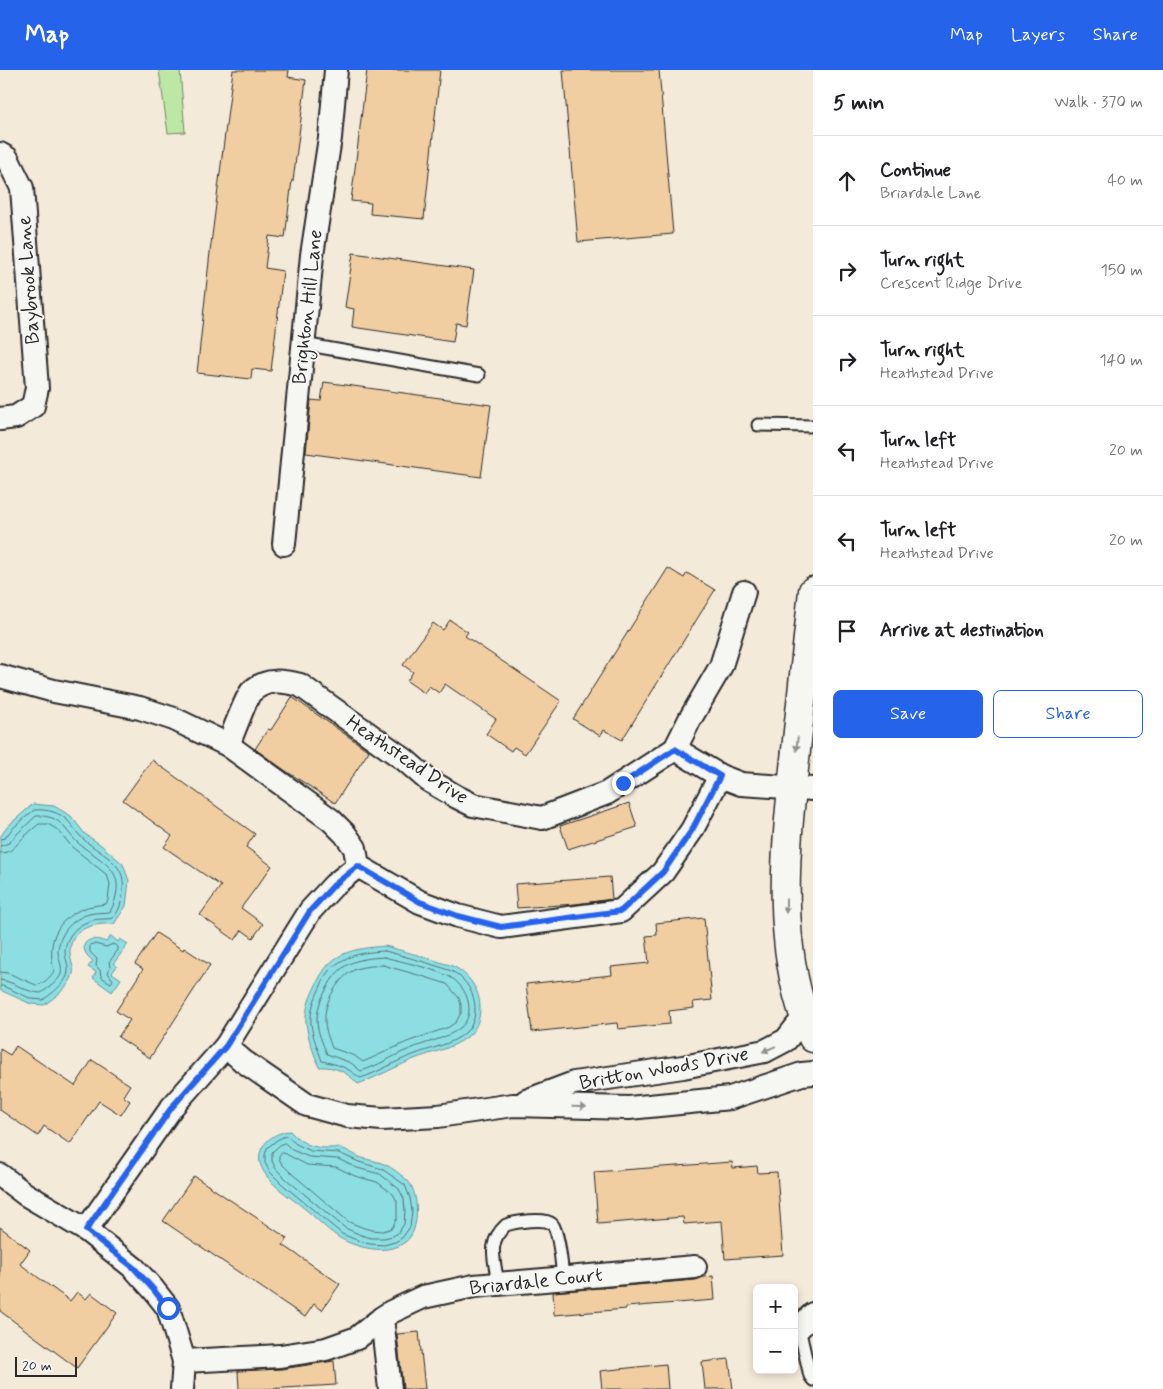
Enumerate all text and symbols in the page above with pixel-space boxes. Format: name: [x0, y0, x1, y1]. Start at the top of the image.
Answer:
text: Map: [25, 20, 69, 51]
text: Map: [950, 23, 983, 47]
text: Layers: [1011, 23, 1065, 47]
text: Share: [1093, 23, 1138, 47]
text: 5 min: [833, 89, 885, 117]
text: Walk · 370 m: [1054, 92, 1143, 113]
text: Continue: [880, 158, 951, 183]
icon: ahead: [833, 167, 861, 195]
text: 40 m: [1107, 170, 1143, 191]
text: Briardale Lane: [880, 183, 981, 204]
street label: Baybrook Lane: [11, 215, 47, 345]
street label: Brighton Hill Lane: [286, 228, 331, 386]
text: Turn right: [880, 248, 964, 273]
icon: right: [833, 257, 861, 285]
text: 150 m: [1101, 260, 1143, 281]
text: Crescent Ridge Drive: [880, 273, 1022, 294]
text: Turn right: [880, 338, 964, 363]
icon: right: [833, 347, 861, 375]
text: 140 m: [1099, 350, 1143, 371]
text: Heathstead Drive: [880, 363, 994, 384]
text: Turn left: [880, 428, 956, 453]
icon: left: [833, 437, 861, 465]
text: 20 m: [1109, 440, 1143, 461]
text: Heathstead Drive: [880, 453, 994, 474]
text: Turn left: [880, 518, 956, 543]
icon: left: [833, 527, 861, 555]
text: 20 m: [1109, 530, 1143, 551]
text: Heathstead Drive: [880, 543, 994, 564]
icon: arrive: [833, 617, 861, 645]
text: Arrive at destination: [880, 618, 1044, 643]
button: Save: [833, 690, 983, 738]
button: Share: [993, 690, 1143, 738]
street label: Heathstead Drive: [340, 709, 474, 811]
one-way arrow: [793, 736, 801, 752]
route end: [612, 772, 635, 795]
one-way arrow: [782, 898, 790, 914]
street label: Britton Woods Drive: [577, 1041, 751, 1097]
one-way arrow: [762, 1045, 776, 1053]
one-way arrow: [572, 1103, 588, 1111]
street label: Briardale Court: [468, 1262, 604, 1302]
map controls: [753, 1284, 798, 1374]
button: +: [753, 1284, 798, 1329]
route start: [157, 1297, 180, 1320]
button: −: [753, 1329, 798, 1374]
scale bar: [15, 1354, 78, 1377]
text: 20 m: [22, 1357, 52, 1375]

